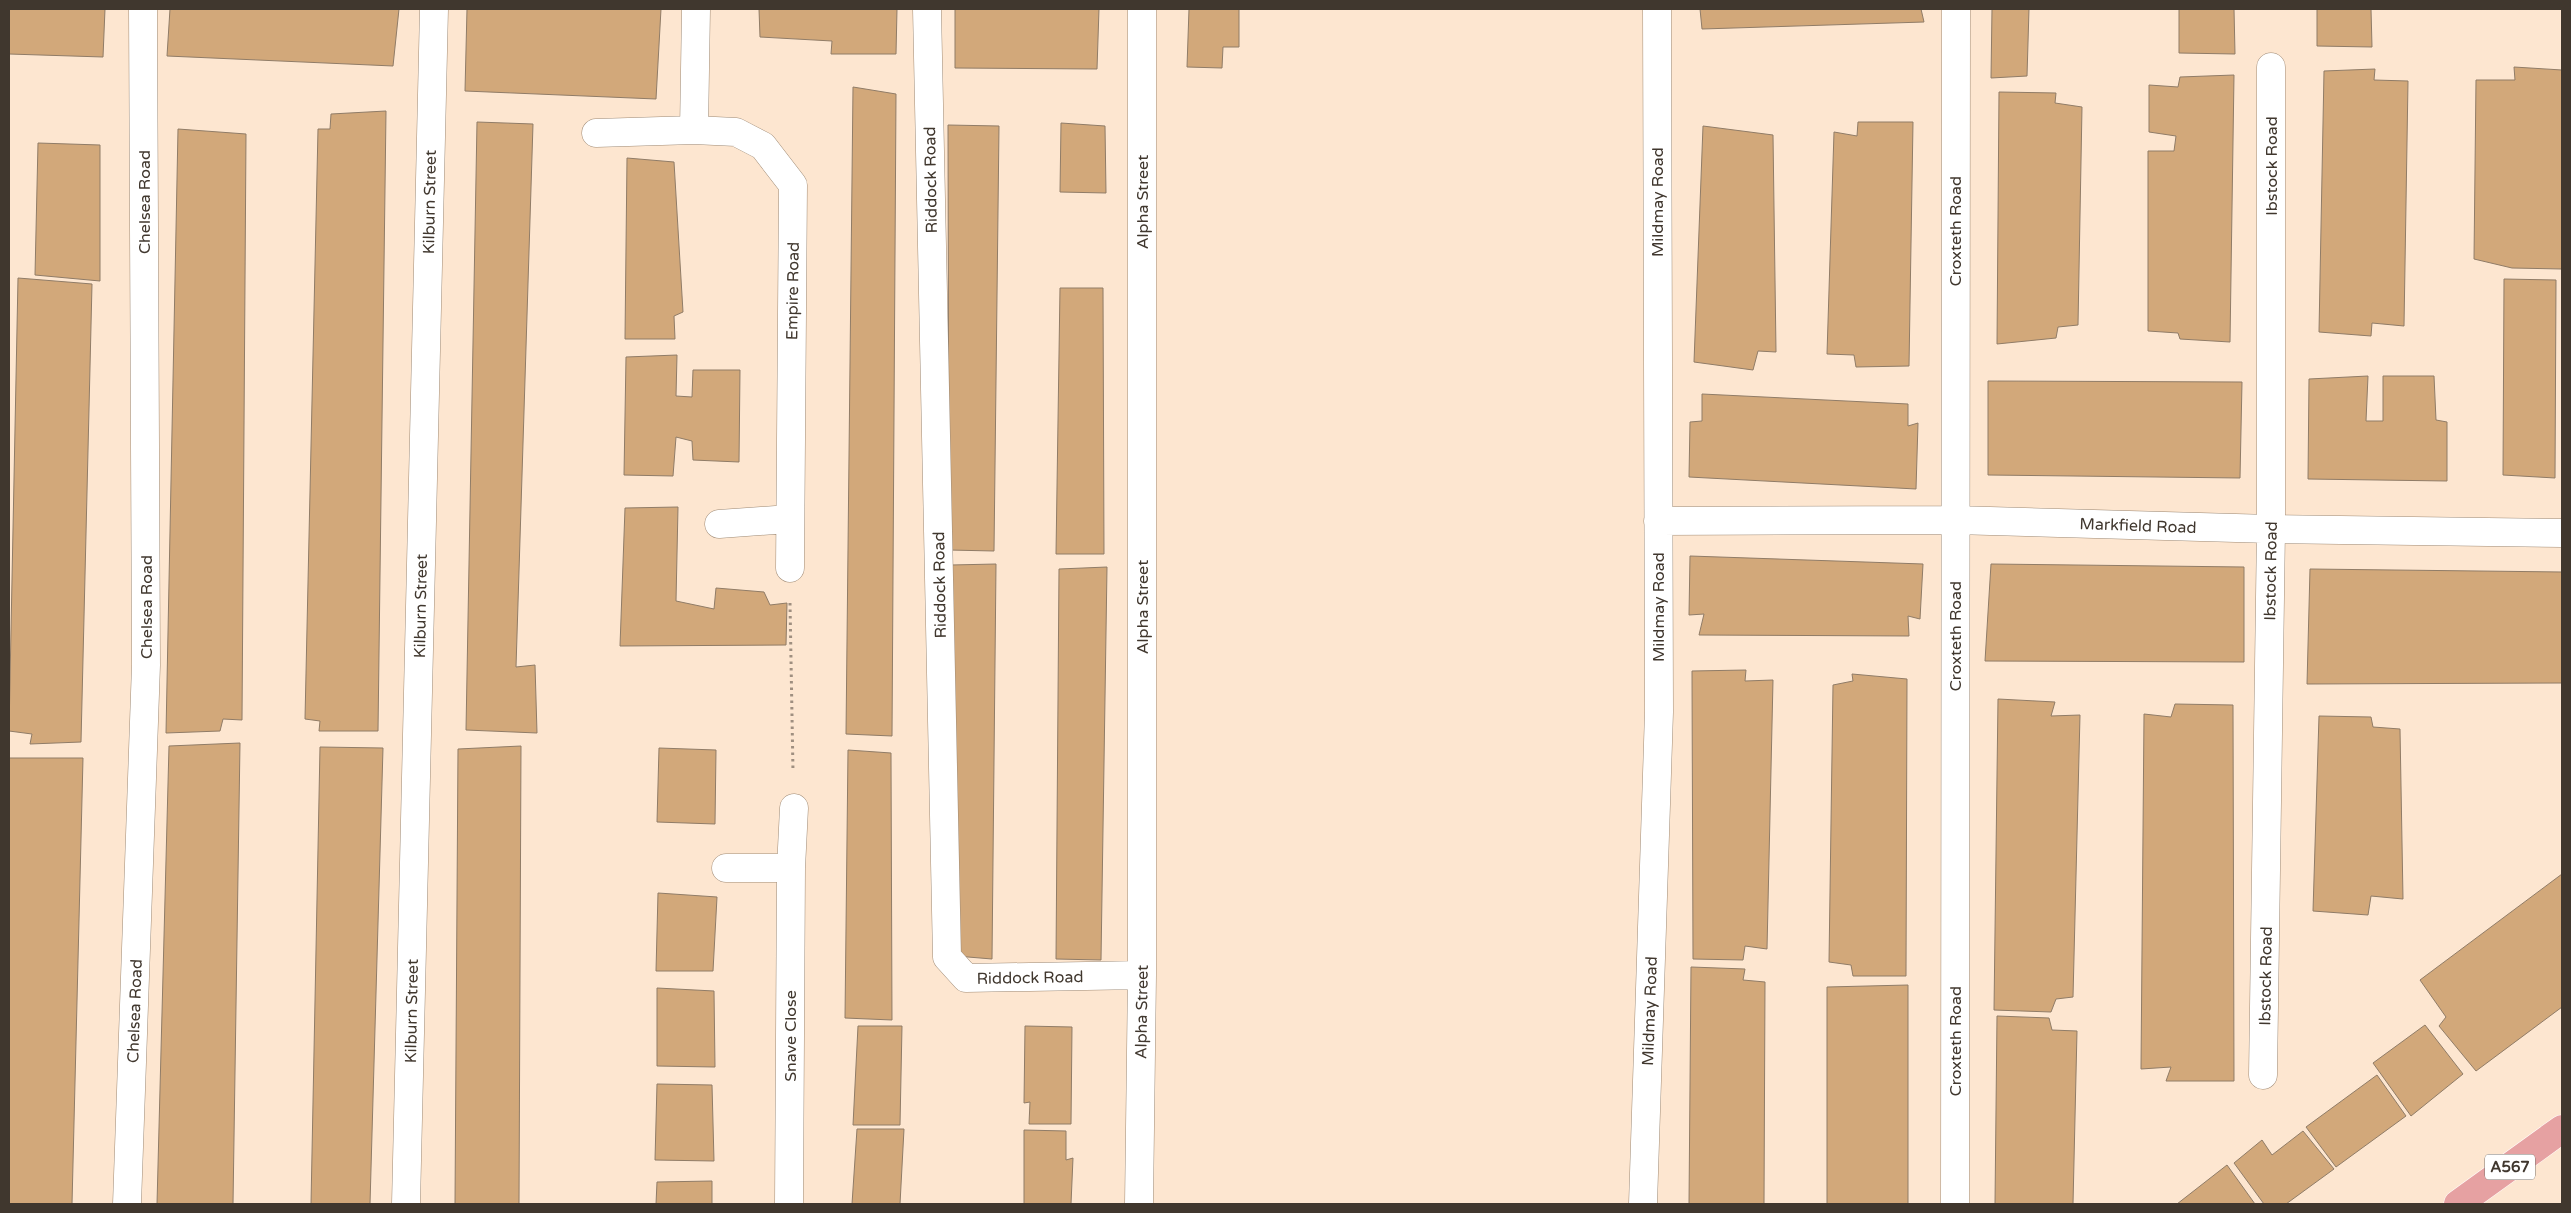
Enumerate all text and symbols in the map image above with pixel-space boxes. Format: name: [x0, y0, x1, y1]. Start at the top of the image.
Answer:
street label: Ibstock Road: [2262, 116, 2282, 216]
street label: Riddock Road: [920, 126, 942, 234]
street label: Mildmay Road: [1648, 147, 1668, 257]
street label: Chelsea Road: [135, 150, 155, 254]
street label: Kilburn Street: [419, 150, 441, 254]
street label: Alpha Street: [1133, 155, 1153, 249]
street label: Croxteth Road: [1946, 176, 1966, 286]
street label: Empire Road: [782, 242, 804, 340]
street label: Markfield Road: [2079, 514, 2197, 538]
street label: Ibstock Road: [2260, 521, 2282, 621]
street label: Riddock Road: [929, 531, 951, 639]
street label: Mildmay Road: [1649, 552, 1669, 662]
street label: Kilburn Street: [410, 554, 432, 658]
street label: Chelsea Road: [137, 555, 157, 659]
street label: Alpha Street: [1133, 560, 1153, 654]
street label: Croxteth Road: [1946, 581, 1966, 691]
street label: Ibstock Road: [2255, 926, 2277, 1026]
street label: Mildmay Road: [1638, 956, 1662, 1066]
street label: Chelsea Road: [123, 959, 147, 1063]
street label: Kilburn Street: [401, 959, 423, 1063]
street label: Alpha Street: [1131, 965, 1153, 1059]
street label: Riddock Road: [976, 967, 1084, 989]
street label: Croxteth Road: [1946, 986, 1966, 1096]
street label: Snave Close: [781, 990, 801, 1082]
road number: A567: [2485, 1154, 2535, 1180]

